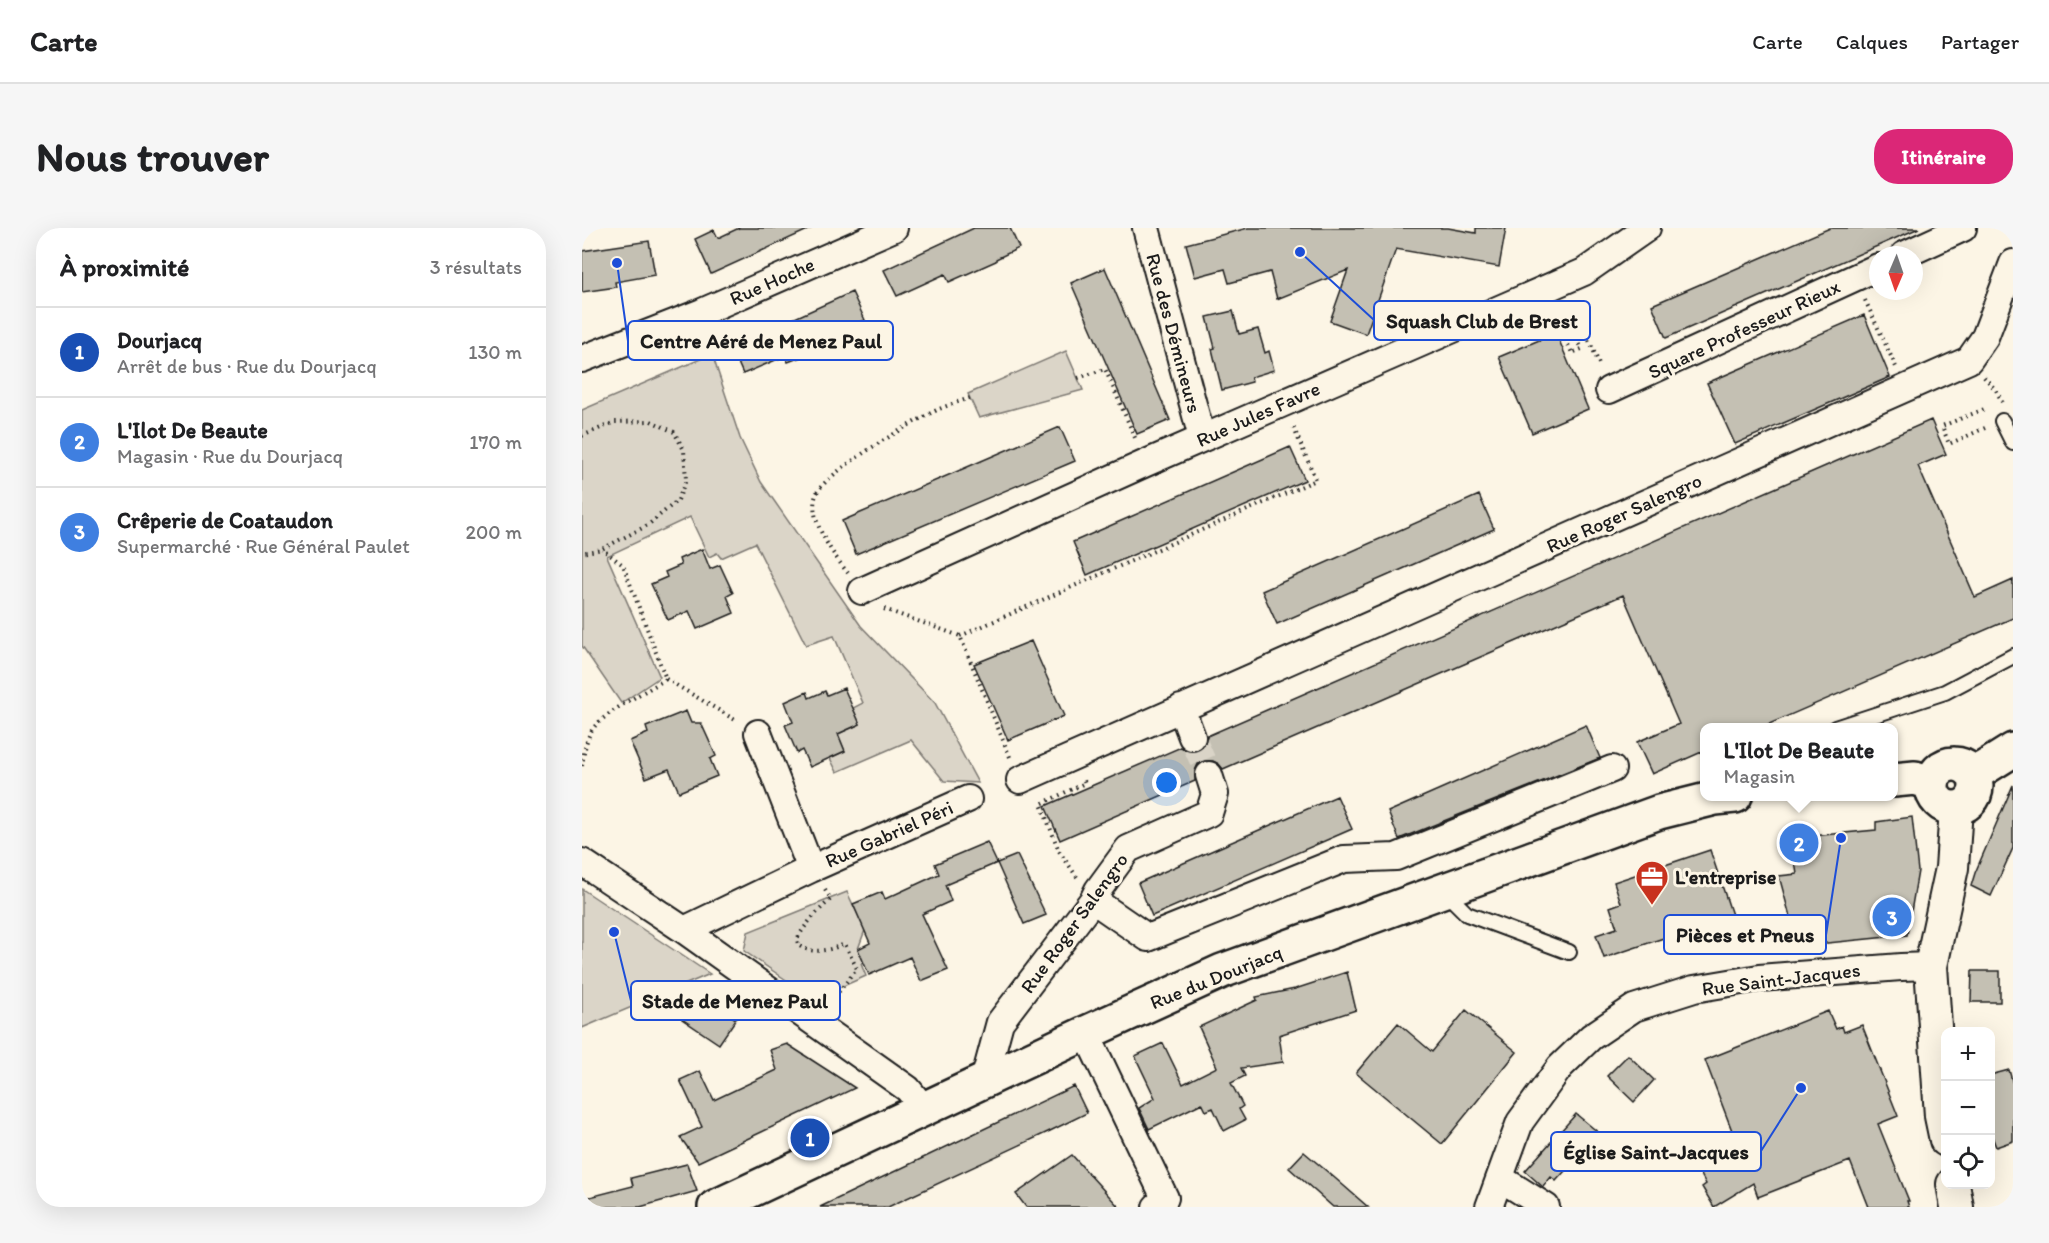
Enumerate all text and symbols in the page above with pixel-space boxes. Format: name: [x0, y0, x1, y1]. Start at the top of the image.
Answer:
text: Carte: [30, 24, 97, 58]
text: Carte: [1752, 29, 1803, 54]
text: Calques: [1836, 29, 1908, 54]
text: Partager: [1941, 29, 2019, 54]
button: Itinéraire: [1874, 129, 2013, 184]
text: Nous trouver: [36, 131, 269, 182]
north arrow: [1869, 246, 1923, 300]
street label: Rue des Démineurs: [1141, 250, 1207, 416]
text: À proximité: [60, 251, 189, 283]
street label: Rue Hoche: [726, 252, 818, 310]
text: 3 résultats: [430, 255, 522, 279]
street label: Square Professeur Rieux: [1644, 274, 1844, 384]
callout: Squash Club de Brest: [1374, 301, 1590, 340]
text: Squash Club de Brest: [1386, 308, 1578, 334]
callout: Centre Aéré de Menez Paul: [628, 321, 893, 360]
text: Dourjacq: [117, 327, 202, 354]
text: Centre Aéré de Menez Paul: [640, 328, 883, 353]
text: 1: [75, 340, 84, 364]
text: 130 m: [468, 340, 522, 364]
text: Arrêt de bus · Rue du Dourjacq: [117, 354, 377, 378]
street label: Rue Jules Favre: [1192, 376, 1324, 452]
text: L'Ilot De Beaute: [117, 417, 268, 444]
text: 2: [74, 430, 85, 454]
text: 170 m: [469, 430, 522, 454]
text: Magasin · Rue du Dourjacq: [117, 444, 343, 468]
street label: Rue Roger Salengro: [1543, 468, 1705, 558]
text: Crêperie de Coataudon: [117, 507, 333, 534]
text: 3: [74, 520, 85, 544]
text: 200 m: [466, 520, 522, 544]
text: Supermarché · Rue Général Paulet: [117, 534, 410, 558]
popup: [1700, 723, 1898, 801]
text: L'Ilot De Beaute: [1724, 737, 1874, 764]
text: Magasin: [1724, 764, 1795, 788]
your location: [1152, 768, 1181, 797]
street label: Rue Gabriel Péri: [821, 795, 957, 873]
pin: 2: [1780, 820, 1818, 866]
street label: Rue Roger Salengro: [1015, 848, 1133, 998]
office icon: L'entreprise: [1634, 859, 1670, 906]
place label: L'entreprise: [1675, 865, 1777, 890]
pin: 3: [1872, 894, 1912, 940]
callout: Pièces et Pneus: [1664, 915, 1826, 954]
text: Pièces et Pneus: [1676, 922, 1814, 947]
street label: Rue du Dourjacq: [1146, 940, 1286, 1014]
street label: Rue Saint-Jacques: [1700, 957, 1862, 1001]
callout: Stade de Menez Paul: [631, 981, 840, 1020]
text: Stade de Menez Paul: [642, 988, 829, 1013]
map controls: [1941, 1027, 1995, 1189]
button: +: [1941, 1027, 1995, 1081]
button: −: [1941, 1081, 1995, 1135]
pin: 1: [790, 1116, 830, 1160]
callout: Église Saint-Jacques: [1551, 1132, 1761, 1171]
button: locate: [1941, 1135, 1995, 1189]
text: Église Saint-Jacques: [1563, 1139, 1749, 1165]

